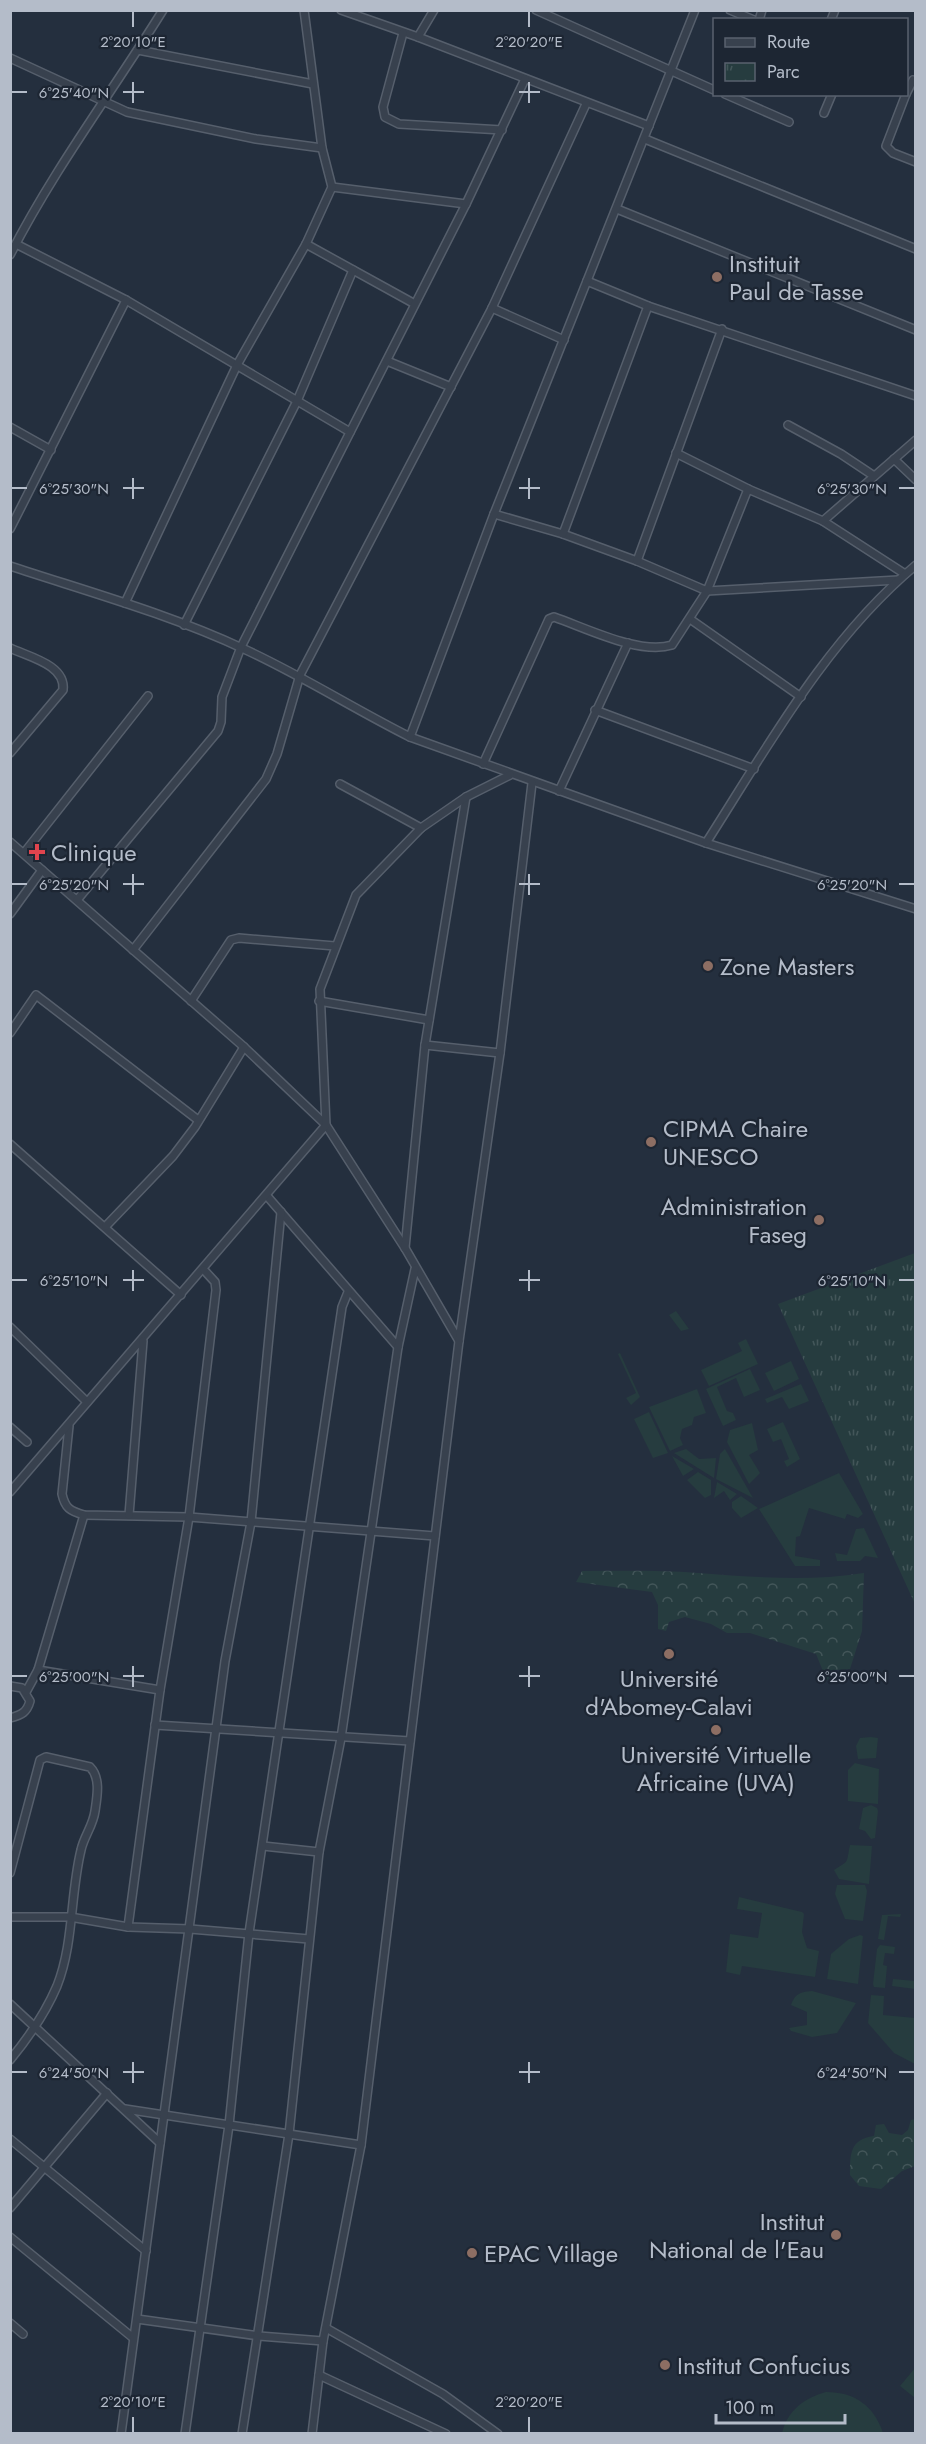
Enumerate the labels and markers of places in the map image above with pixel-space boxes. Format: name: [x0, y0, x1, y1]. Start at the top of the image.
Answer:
place label: Instituit Paul de Tasse: [729, 246, 864, 309]
marker: Instituit Paul de Tasse: [710, 270, 724, 284]
place label: Clinique: [51, 835, 137, 870]
marker: Clinique: [28, 843, 46, 861]
place label: Zone Masters: [720, 949, 854, 984]
marker: Zone Masters: [701, 959, 715, 973]
place label: CIPMA Chaire UNESCO: [663, 1111, 808, 1174]
marker: CIPMA Chaire UNESCO: [644, 1135, 658, 1149]
place label: Administration Faseg: [661, 1189, 807, 1252]
marker: Administration Faseg: [812, 1213, 826, 1227]
marker: Université d'Abomey-Calavi: [662, 1647, 676, 1661]
place label: Université d'Abomey-Calavi: [585, 1661, 753, 1724]
marker: Université Virtuelle Africaine (UVA): [709, 1723, 723, 1737]
place label: Université Virtuelle Africaine (UVA): [621, 1737, 811, 1800]
place label: Institut National de l'Eau: [649, 2204, 824, 2267]
marker: Institut National de l'Eau: [829, 2228, 843, 2242]
place label: EPAC Village: [484, 2236, 618, 2271]
marker: EPAC Village: [465, 2246, 479, 2260]
place label: Institut Confucius: [677, 2348, 850, 2383]
marker: Institut Confucius: [658, 2358, 672, 2372]

